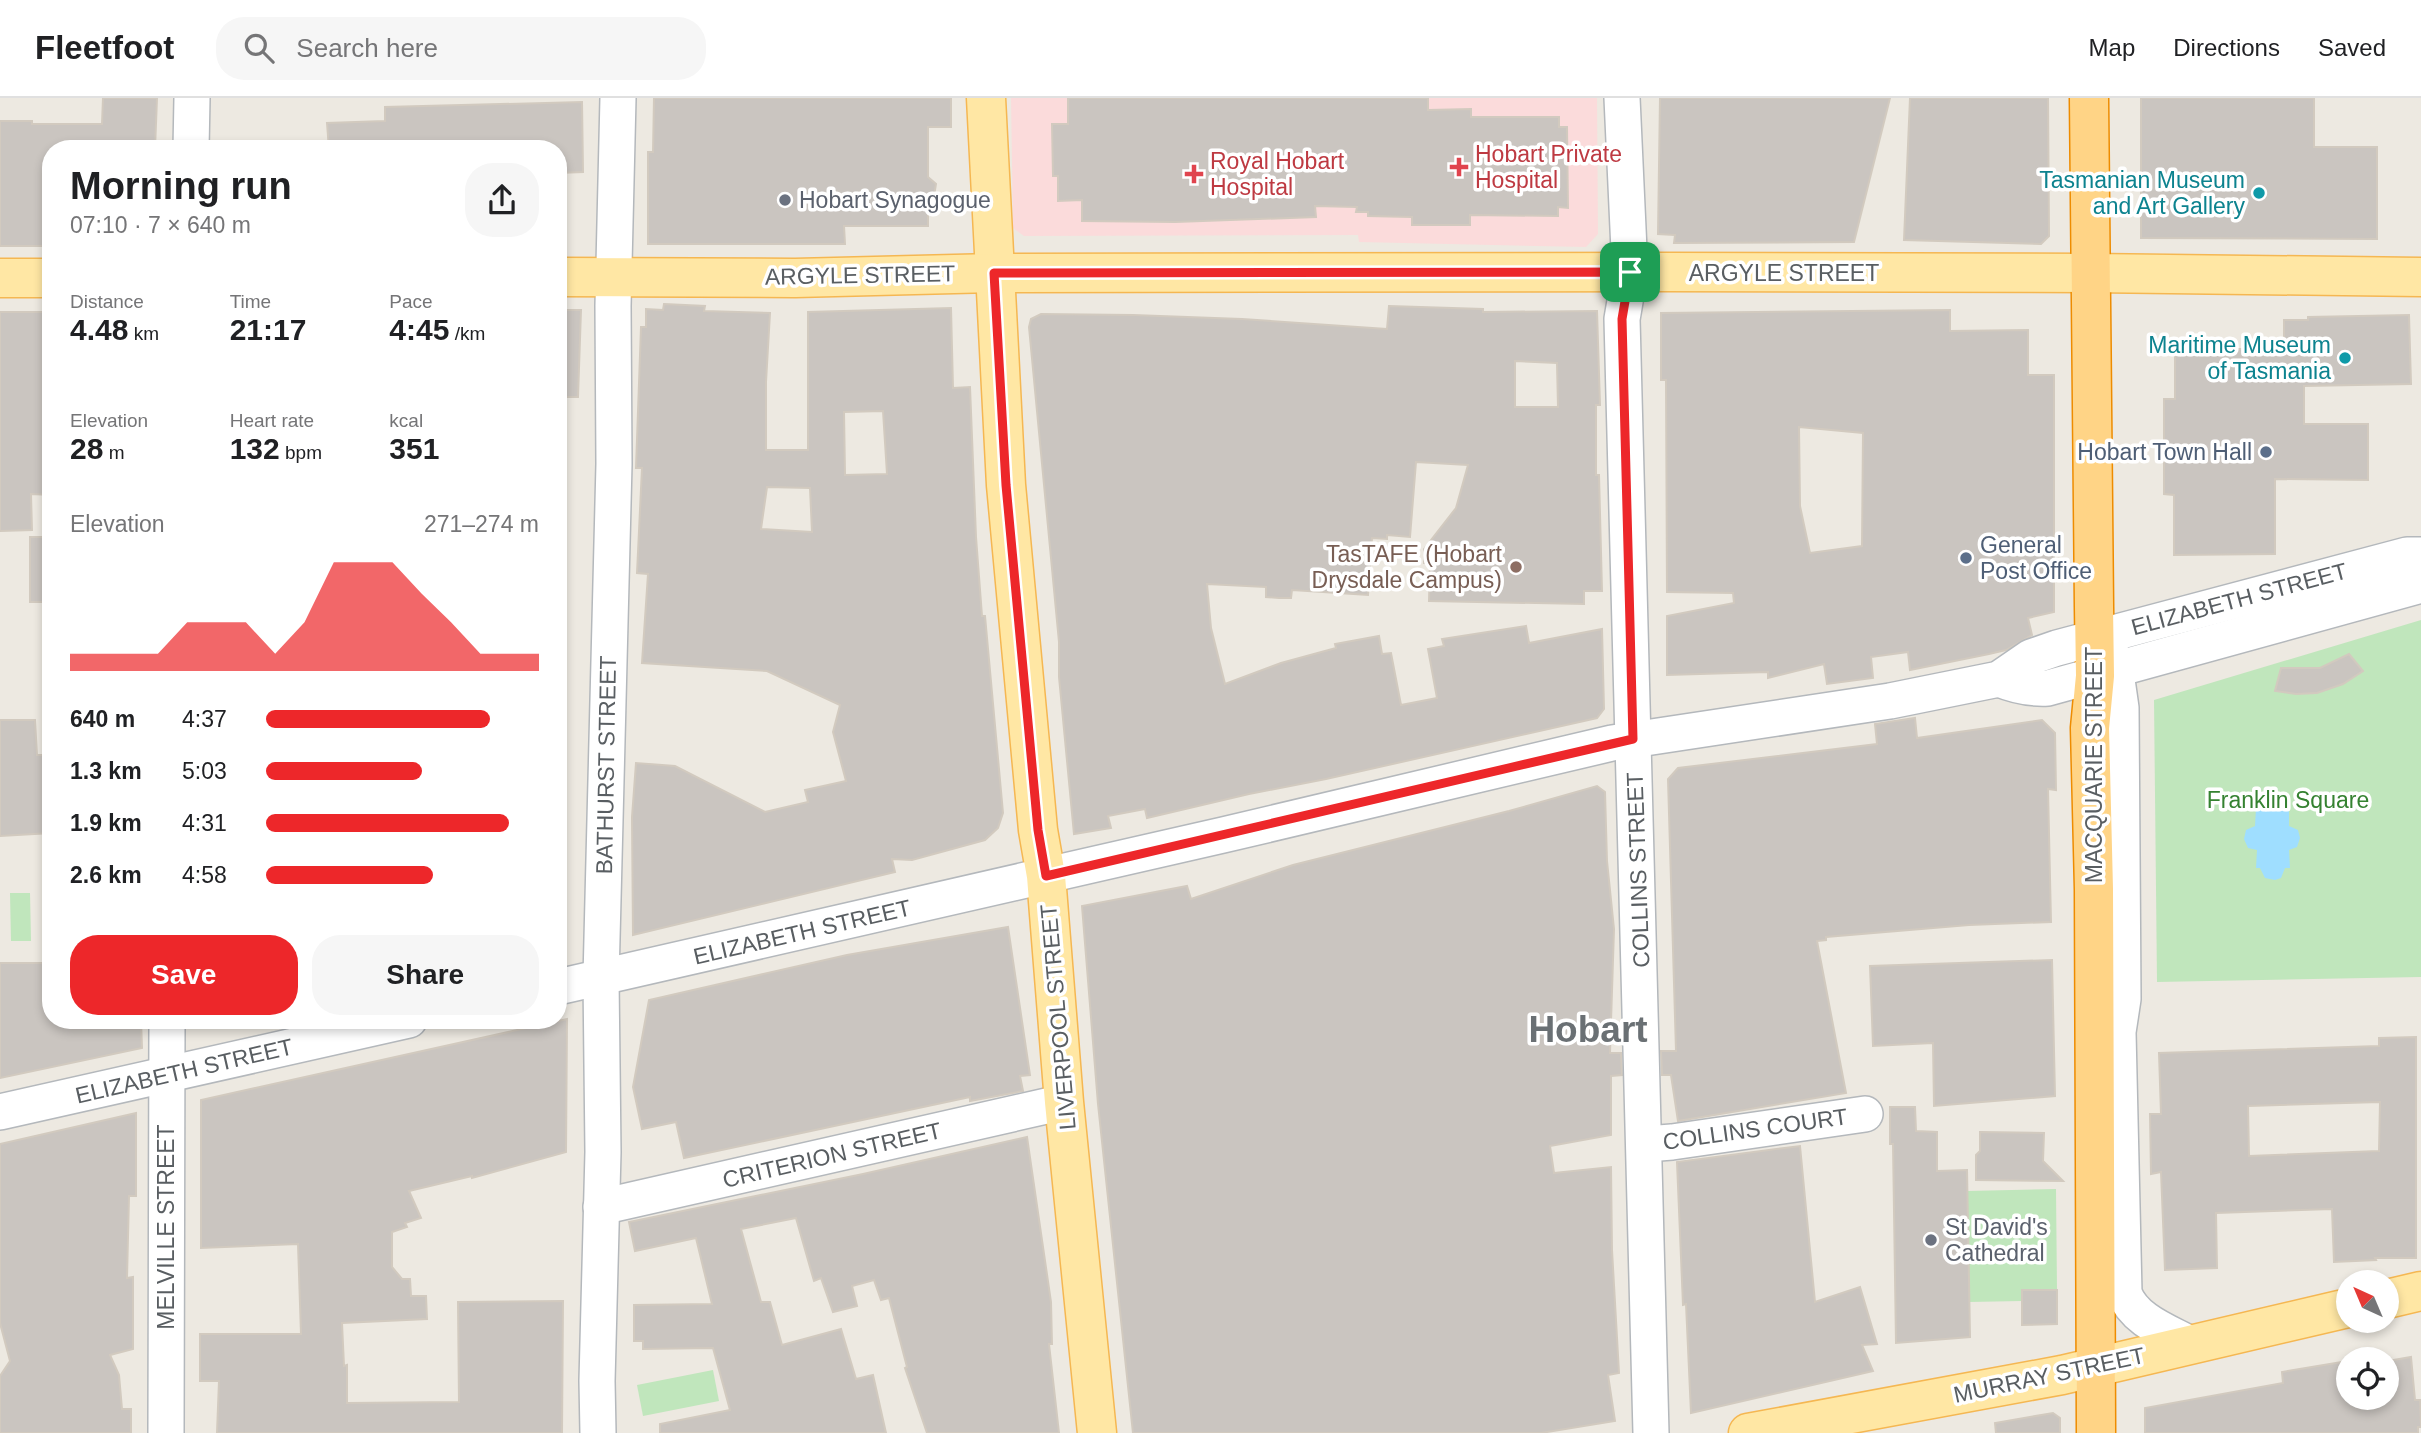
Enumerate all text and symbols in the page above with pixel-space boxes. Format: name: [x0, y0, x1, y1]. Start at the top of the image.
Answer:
search box: [216, 17, 706, 80]
text: Fleetfoot: [35, 29, 174, 66]
icon: search: [240, 29, 278, 67]
text: Search here: [296, 33, 438, 63]
text: Map: [2089, 34, 2135, 61]
text: Directions: [2173, 34, 2280, 61]
text: Saved: [2318, 34, 2386, 61]
place label: Hobart Private Hospital: [1475, 141, 1622, 193]
place label: Royal Hobart Hospital: [1210, 148, 1345, 200]
marker: Hobart Private Hospital: [1449, 157, 1469, 177]
button: share: [465, 163, 539, 237]
marker: Royal Hobart Hospital: [1184, 164, 1204, 184]
text: Morning run: [70, 165, 292, 207]
place label: Tasmanian Museum and Art Gallery: [2039, 167, 2245, 219]
marker: Tasmanian Museum and Art Gallery: [2251, 185, 2267, 201]
place label: Hobart Synagogue: [799, 187, 991, 213]
marker: Hobart Synagogue: [777, 192, 793, 208]
text: 07:10 · 7 × 640 m: [70, 212, 251, 238]
pin: [1600, 242, 1660, 302]
icon: arrive: [1611, 253, 1649, 291]
street label: ARGYLE STREET: [765, 260, 955, 290]
street label: ARGYLE STREET: [1689, 260, 1879, 286]
text: Distance: [70, 291, 144, 312]
text: Time: [230, 291, 271, 312]
text: Pace: [389, 291, 433, 312]
text: 4.48: [70, 313, 128, 346]
text: 21:17: [230, 313, 306, 346]
text: 4:45: [389, 313, 449, 346]
text: km: [128, 323, 159, 344]
text: /km: [449, 323, 485, 344]
place label: Maritime Museum of Tasmania: [2148, 332, 2331, 384]
marker: Maritime Museum of Tasmania: [2337, 350, 2353, 366]
text: Elevation: [70, 410, 148, 431]
text: Heart rate: [230, 410, 314, 431]
text: kcal: [389, 410, 423, 431]
text: 28: [70, 432, 103, 465]
text: 132: [230, 432, 280, 465]
text: 351: [389, 432, 439, 465]
place label: Hobart Town Hall: [2077, 439, 2252, 465]
text: m: [103, 442, 124, 463]
text: bpm: [280, 442, 322, 463]
marker: Hobart Town Hall: [2258, 444, 2274, 460]
text: Elevation: [70, 511, 165, 537]
text: 271–274 m: [424, 511, 539, 537]
place label: General Post Office: [1980, 532, 2092, 584]
place label: TasTAFE (Hobart Drysdale Campus): [1312, 541, 1503, 593]
marker: General Post Office: [1958, 550, 1974, 566]
street label: ELIZABETH STREET: [2128, 558, 2350, 640]
marker: TasTAFE (Hobart Drysdale Campus): [1508, 559, 1524, 575]
street label: MACQUARIE STREET: [2081, 647, 2107, 883]
street label: BATHURST STREET: [591, 655, 621, 875]
text: 640 m: [70, 706, 135, 732]
text: 4:37: [182, 706, 227, 732]
text: 1.3 km: [70, 758, 142, 784]
text: 5:03: [182, 758, 227, 784]
street label: COLLINS STREET: [1622, 772, 1654, 968]
park label: Franklin Square: [2207, 787, 2369, 813]
text: 1.9 km: [70, 810, 142, 836]
text: 4:31: [182, 810, 227, 836]
text: 2.6 km: [70, 862, 142, 888]
text: 4:58: [182, 862, 227, 888]
street label: ELIZABETH STREET: [691, 894, 913, 970]
street label: LIVERPOOL STREET: [1035, 903, 1081, 1131]
button: Save: [70, 935, 298, 1015]
button: Share: [312, 935, 539, 1015]
district label: Hobart: [1528, 1009, 1648, 1050]
street label: ELIZABETH STREET: [73, 1033, 295, 1109]
street label: COLLINS COURT: [1661, 1103, 1849, 1155]
street label: CRITERION STREET: [720, 1117, 944, 1193]
street label: MELVILLE STREET: [153, 1124, 179, 1330]
place label: St David's Cathedral: [1945, 1214, 2048, 1266]
marker: St David's Cathedral: [1923, 1232, 1939, 1248]
north arrow: [2336, 1270, 2399, 1334]
map controls: [2336, 1270, 2399, 1410]
street label: MURRAY STREET: [1951, 1342, 2147, 1408]
button: locate: [2336, 1347, 2399, 1410]

